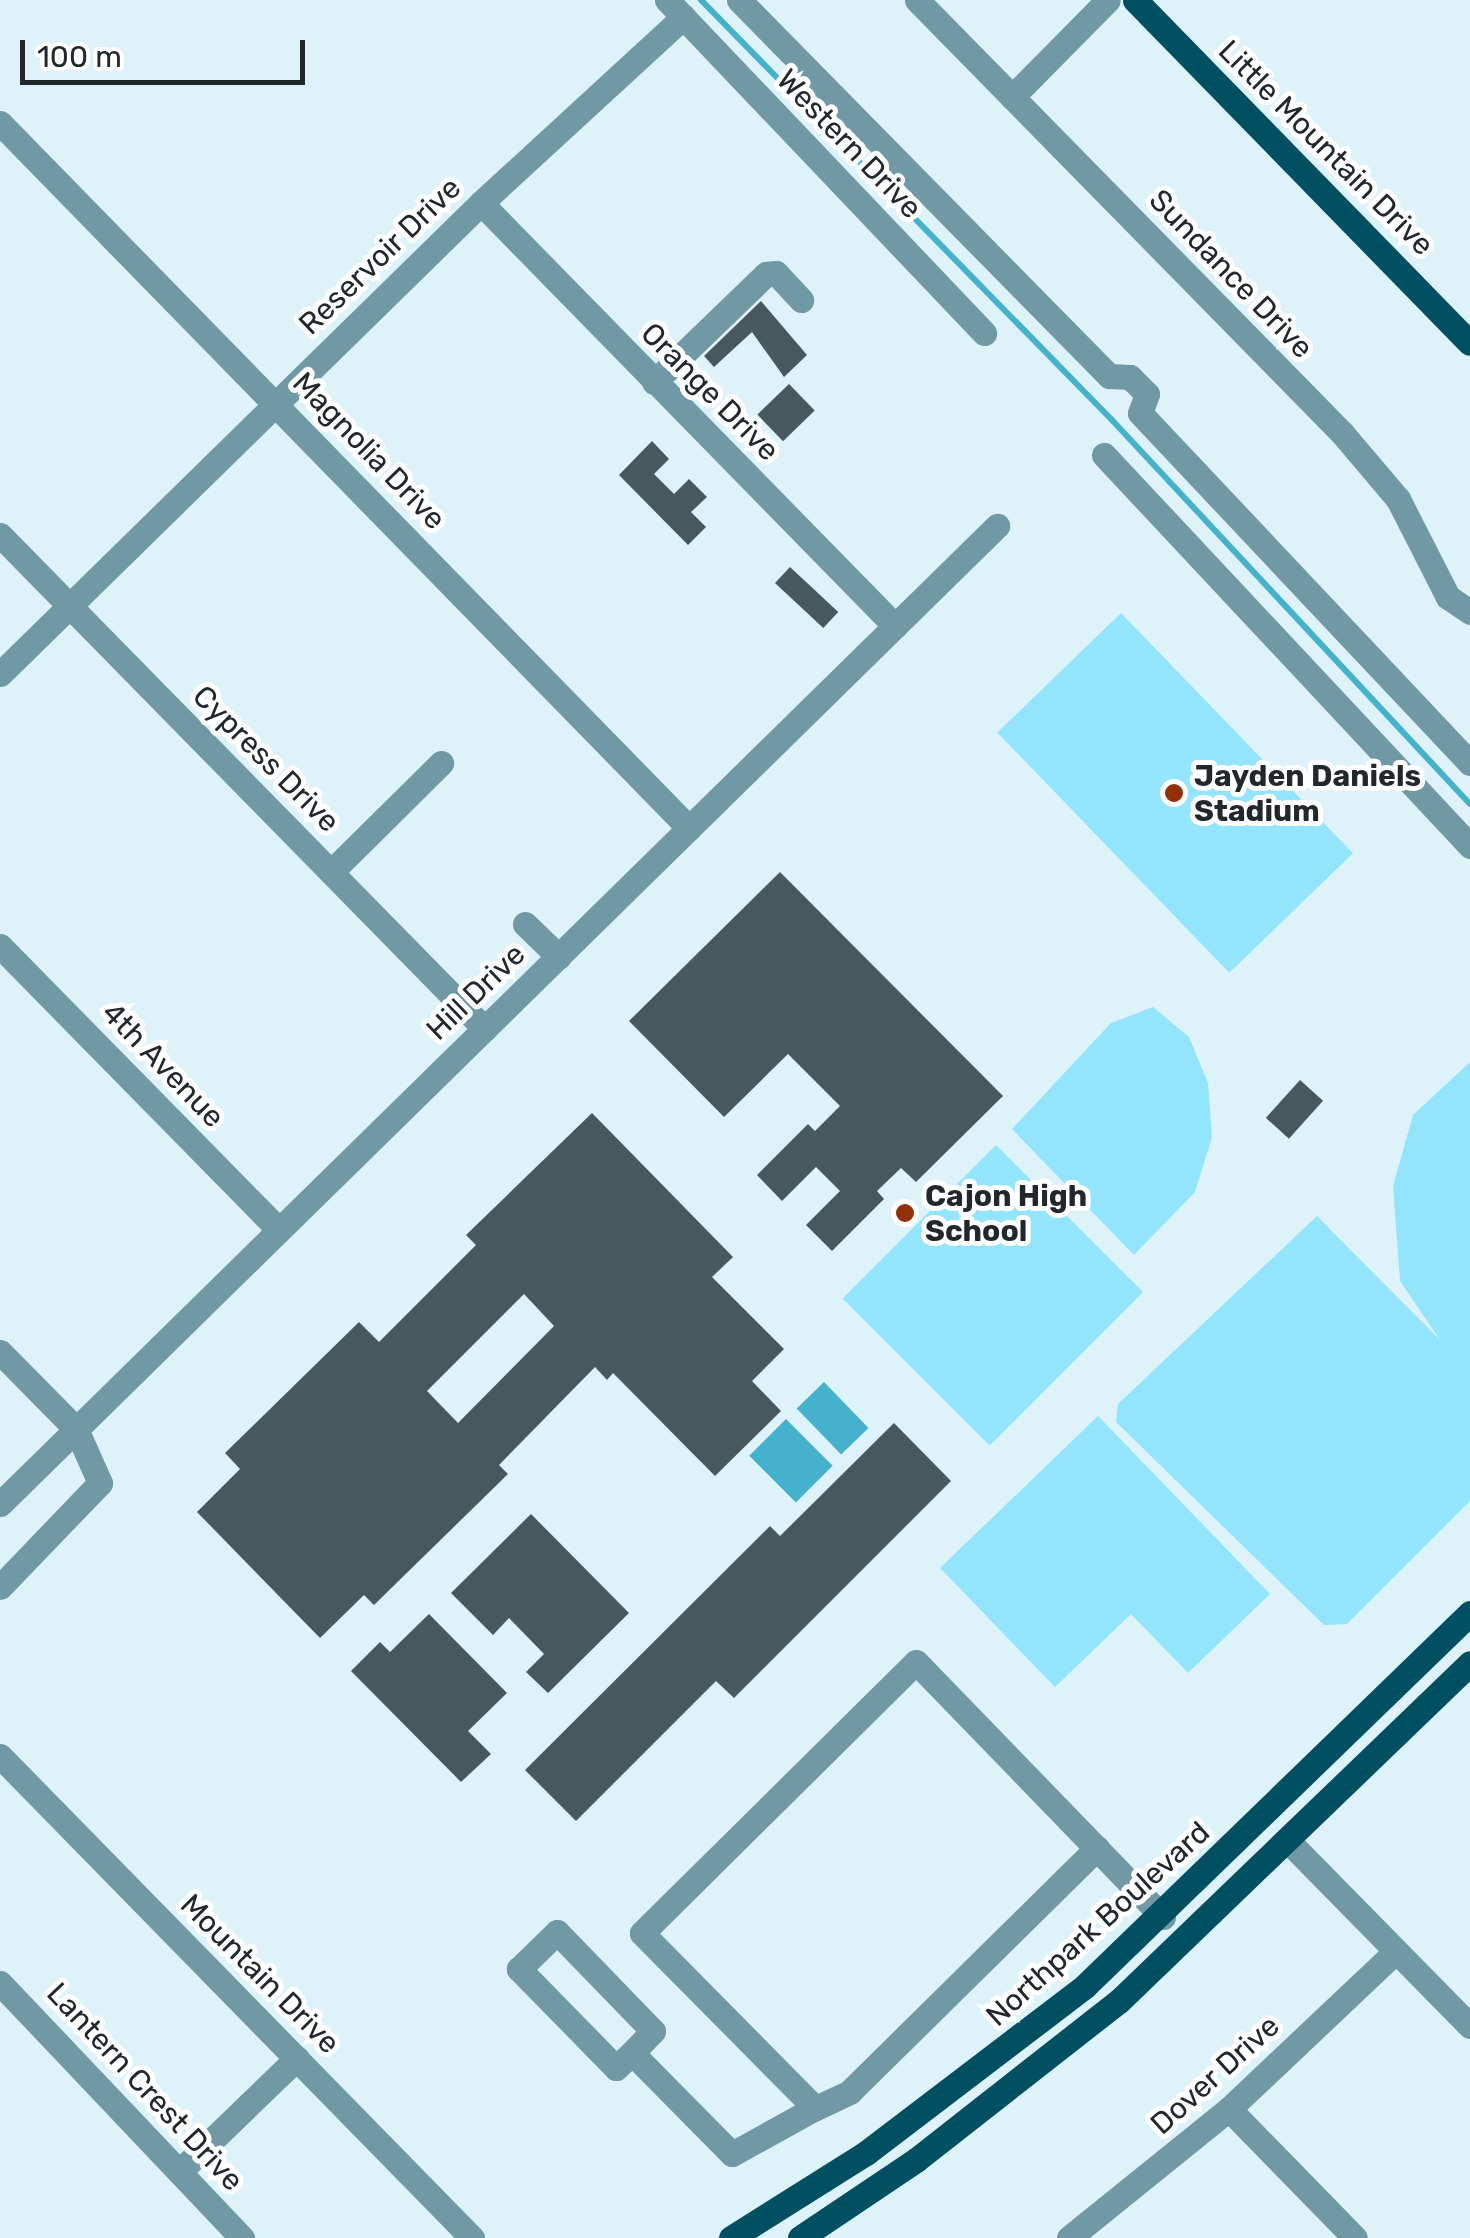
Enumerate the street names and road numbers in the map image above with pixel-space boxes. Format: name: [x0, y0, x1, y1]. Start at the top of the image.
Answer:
street label: Little Mountain Drive: [1211, 33, 1441, 263]
street label: Western Drive: [769, 62, 929, 226]
street label: Reservoir Drive: [292, 170, 468, 342]
street label: Sundance Drive: [1142, 182, 1320, 366]
street label: Orange Drive: [633, 315, 787, 469]
street label: Magnolia Drive: [285, 365, 453, 537]
street label: Cypress Drive: [185, 678, 347, 840]
street label: Hill Drive: [419, 936, 533, 1048]
street label: 4th Avenue: [94, 995, 232, 1135]
street label: Northpark Boulevard: [979, 1814, 1217, 2034]
street label: Mountain Drive: [173, 1887, 347, 2061]
street label: Lantern Crest Drive: [39, 1976, 251, 2198]
street label: Dover Drive: [1143, 2008, 1287, 2142]

